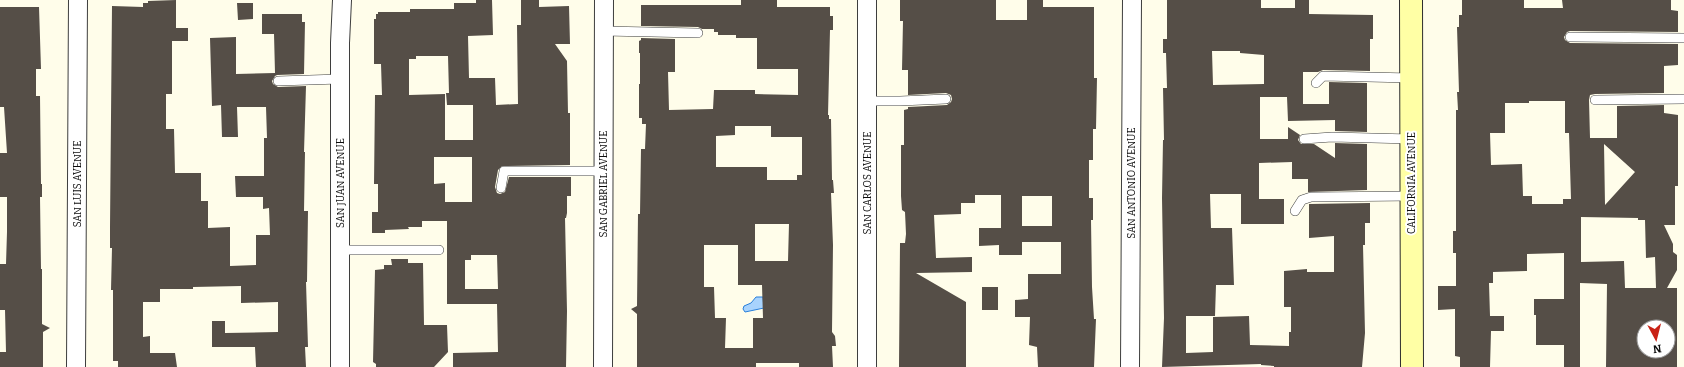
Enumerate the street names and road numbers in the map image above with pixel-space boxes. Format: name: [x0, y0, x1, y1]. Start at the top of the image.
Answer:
street label: SAN ANTONIO AVENUE: [1126, 127, 1138, 239]
street label: SAN GABRIEL AVENUE: [598, 131, 610, 237]
street label: SAN CARLOS AVENUE: [862, 132, 874, 234]
street label: CALIFORNIA AVENUE: [1406, 132, 1418, 234]
street label: SAN JUAN AVENUE: [335, 138, 347, 228]
street label: SAN LUIS AVENUE: [72, 141, 84, 227]

